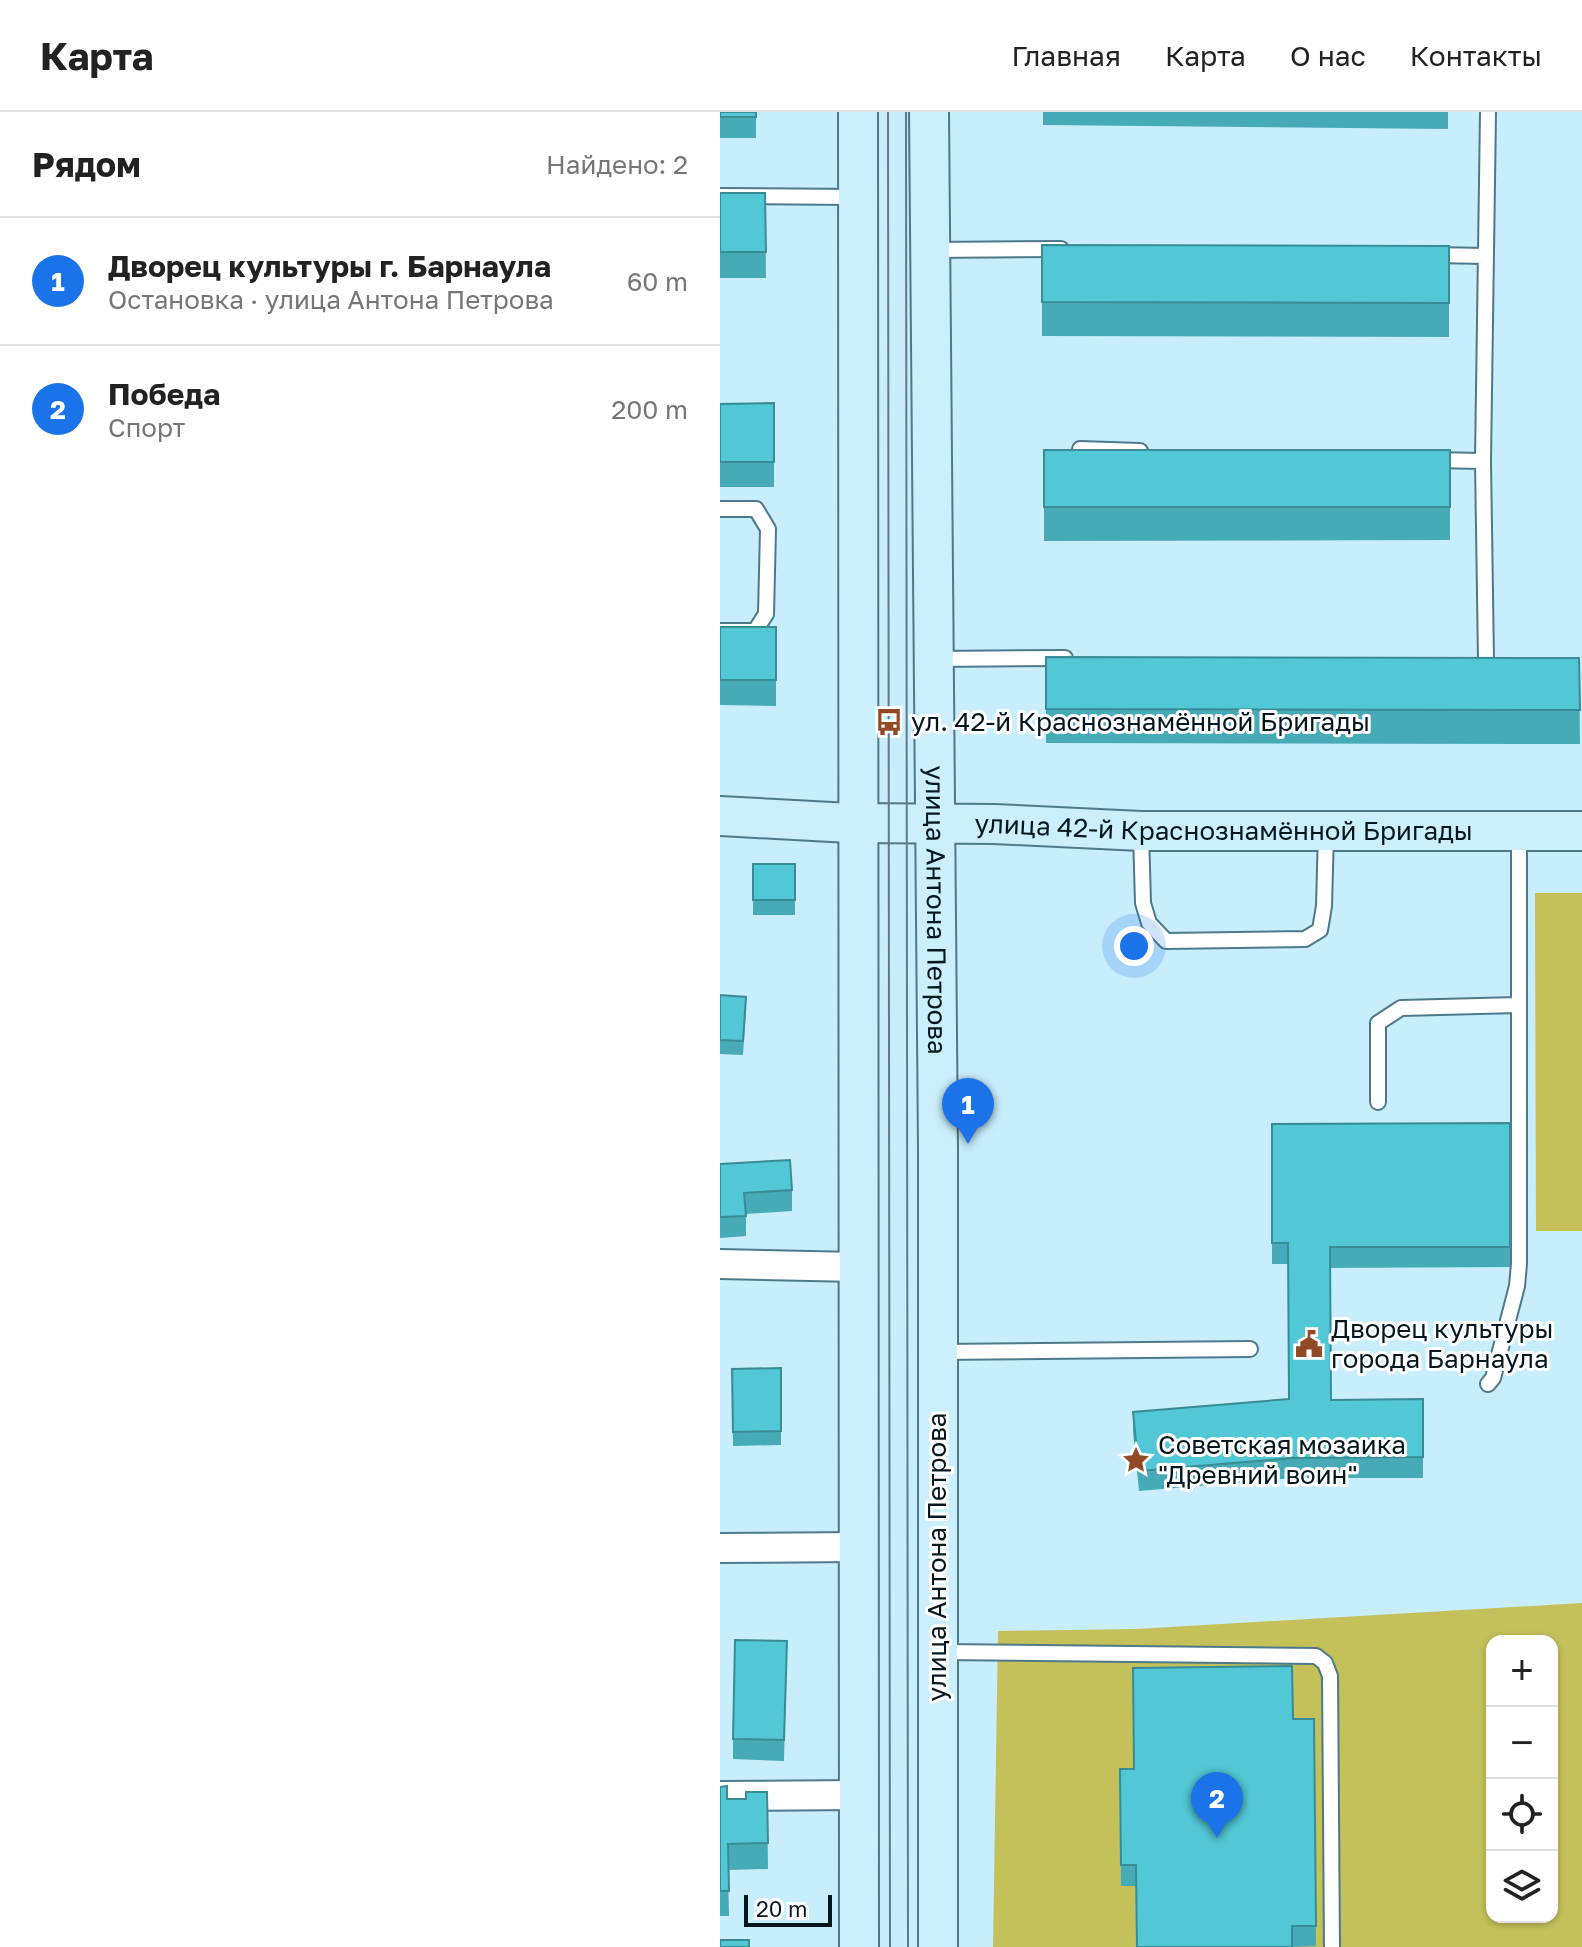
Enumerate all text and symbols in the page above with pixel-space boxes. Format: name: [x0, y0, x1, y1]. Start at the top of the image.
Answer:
text: Карта: [40, 33, 153, 78]
text: Главная: [1011, 39, 1121, 72]
text: Карта: [1165, 39, 1246, 72]
text: О нас: [1290, 39, 1366, 72]
text: Контакты: [1410, 39, 1542, 72]
text: Рядом: [32, 144, 141, 184]
text: Найдено: 2: [546, 149, 688, 180]
text: Дворец культуры г. Барнаула: [108, 248, 551, 284]
text: 1: [51, 266, 65, 297]
text: 60 m: [627, 266, 688, 297]
text: Остановка · улица Антона Петрова: [108, 284, 554, 315]
text: Победа: [108, 376, 221, 412]
text: 2: [50, 394, 66, 425]
text: 200 m: [611, 394, 688, 425]
text: Спорт: [108, 412, 185, 443]
place label: ул. 42-й Краснознамённой Бригады: [911, 706, 1370, 737]
bus stop icon: ул. 42-й Краснознамённой Бригады: [874, 707, 904, 737]
street label: улица Антона Петрова: [920, 765, 953, 1055]
street label: улица 42-й Краснознамённой Бригады: [975, 808, 1473, 846]
your location: [1114, 926, 1154, 966]
pin: 1: [942, 1078, 994, 1144]
place label: Дворец культуры города Барнаула: [1331, 1313, 1554, 1374]
public building icon: Дворец культуры города Барнаула: [1294, 1329, 1324, 1359]
street label: улица Антона Петрова: [921, 1412, 952, 1702]
place label: Советская мозаика "Древний воин": [1158, 1429, 1406, 1490]
place icon: Советская мозаика "Древний воин": [1121, 1445, 1151, 1475]
map controls: [1486, 1635, 1558, 1923]
button: +: [1486, 1635, 1558, 1707]
button: −: [1486, 1707, 1558, 1779]
pin: 2: [1191, 1772, 1243, 1838]
button: locate: [1486, 1779, 1558, 1851]
button: layers: [1486, 1851, 1558, 1923]
scale bar: [744, 1891, 832, 1927]
text: 20 m: [756, 1895, 807, 1922]

